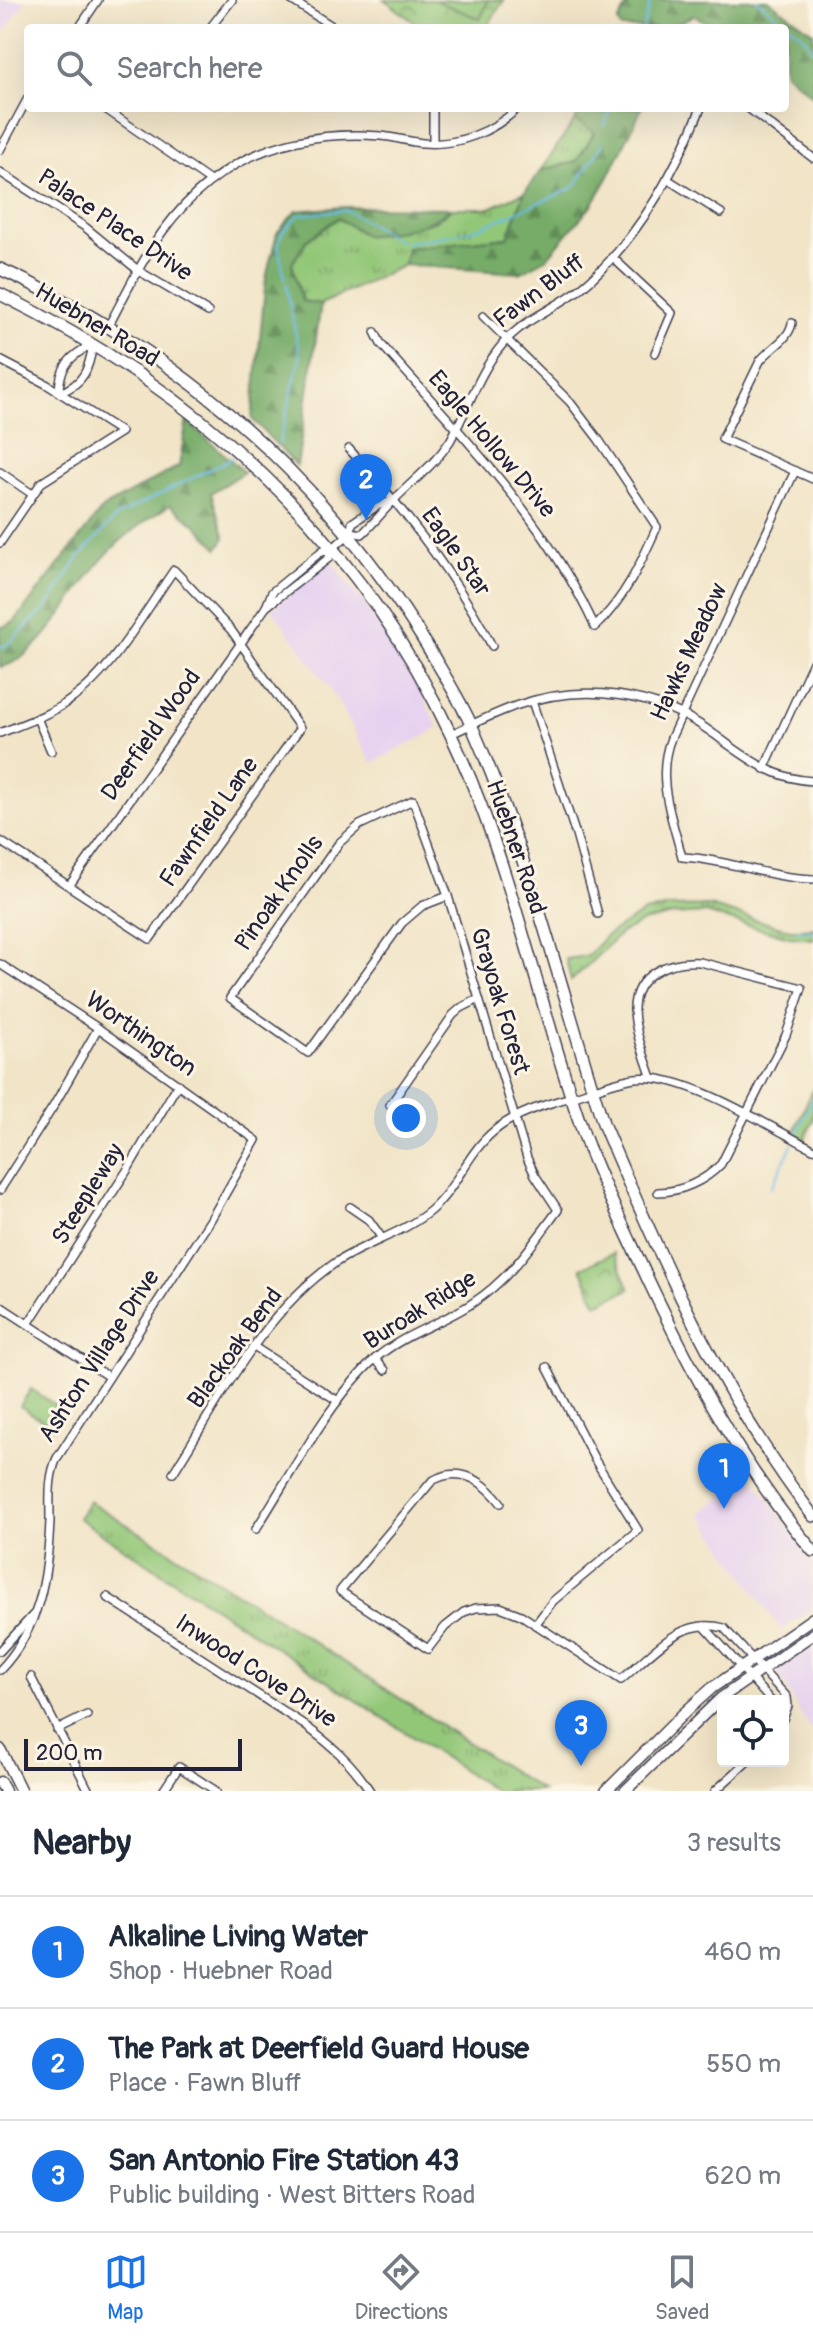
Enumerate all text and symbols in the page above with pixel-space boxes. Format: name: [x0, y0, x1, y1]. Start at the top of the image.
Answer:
search box: [24, 24, 789, 112]
icon: search: [52, 46, 96, 90]
text: Search here: [116, 50, 263, 87]
street label: Palace Place Drive: [32, 163, 198, 287]
street label: Fawn Bluff: [488, 247, 590, 335]
street label: Huebner Road: [30, 277, 164, 373]
street label: Eagle Hollow Drive: [422, 364, 562, 524]
pin: 2: [340, 454, 392, 520]
street label: Eagle Star: [415, 502, 497, 602]
street label: Hawks Meadow: [644, 578, 734, 726]
street label: Deerfield Wood: [95, 664, 207, 806]
street label: Fawnfield Lane: [154, 751, 265, 893]
street label: Huebner Road: [480, 776, 552, 918]
street label: Pinoak Knolls: [229, 830, 330, 956]
street label: Grayoak Forest: [464, 924, 536, 1078]
street label: Worthington: [80, 985, 202, 1083]
your location: [386, 1098, 426, 1138]
street label: Steepleway: [46, 1138, 130, 1250]
street label: Ashton Village Drive: [32, 1264, 166, 1448]
street label: Buroak Ridge: [359, 1264, 482, 1356]
street label: Blackoak Bend: [181, 1282, 289, 1414]
pin: 1: [698, 1443, 750, 1509]
street label: Inwood Cove Drive: [170, 1608, 342, 1734]
map controls: [717, 1695, 789, 1767]
button: locate: [717, 1695, 789, 1767]
pin: 3: [555, 1700, 607, 1766]
scale bar: [24, 1735, 242, 1771]
text: 200 m: [36, 1739, 103, 1767]
text: Nearby: [32, 1822, 131, 1865]
text: 3 results: [687, 1827, 781, 1859]
text: Alkaline Living Water: [108, 1918, 368, 1955]
text: 1: [53, 1936, 63, 1968]
text: 460 m: [704, 1936, 781, 1968]
text: Shop · Huebner Road: [108, 1955, 333, 1987]
text: The Park at Deerfield Guard House: [108, 2030, 529, 2067]
text: 2: [51, 2048, 65, 2080]
text: 550 m: [706, 2048, 781, 2080]
text: Place · Fawn Bluff: [108, 2067, 301, 2099]
text: San Antonio Fire Station 43: [108, 2142, 459, 2179]
text: 3: [51, 2160, 65, 2192]
text: 620 m: [705, 2160, 781, 2192]
text: Public building · West Bitters Road: [108, 2179, 475, 2211]
tab: Map: [104, 2250, 148, 2326]
tab: Directions: [355, 2250, 448, 2326]
tab: Saved: [655, 2250, 709, 2326]

